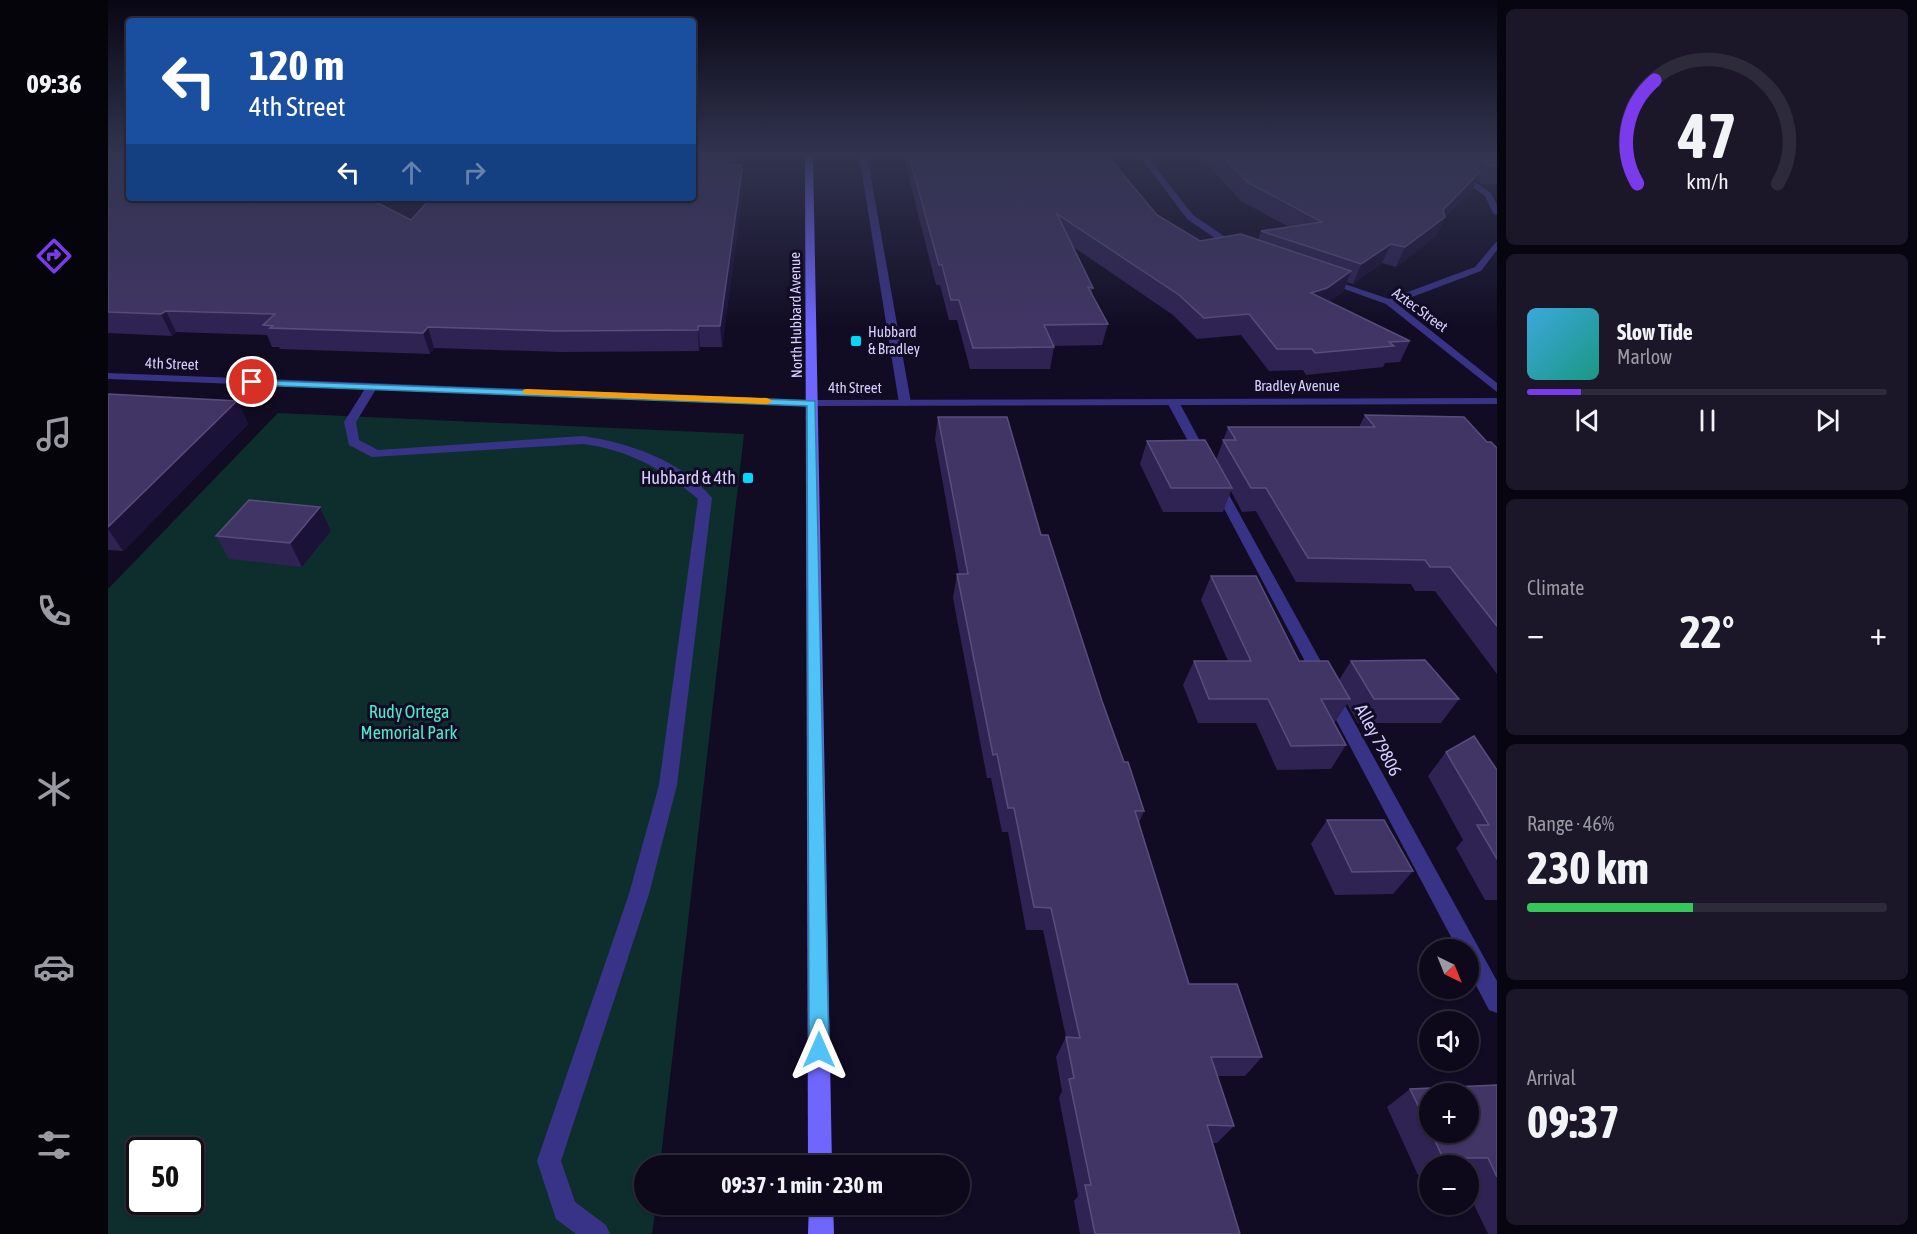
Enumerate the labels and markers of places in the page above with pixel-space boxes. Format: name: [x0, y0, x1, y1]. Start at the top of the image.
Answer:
place label: Hubbard & Bradley: [868, 323, 920, 357]
marker: Hubbard & Bradley: [849, 334, 863, 348]
pin: [226, 356, 277, 407]
place label: Hubbard & 4th: [641, 467, 736, 488]
marker: Hubbard & 4th: [741, 471, 755, 485]

